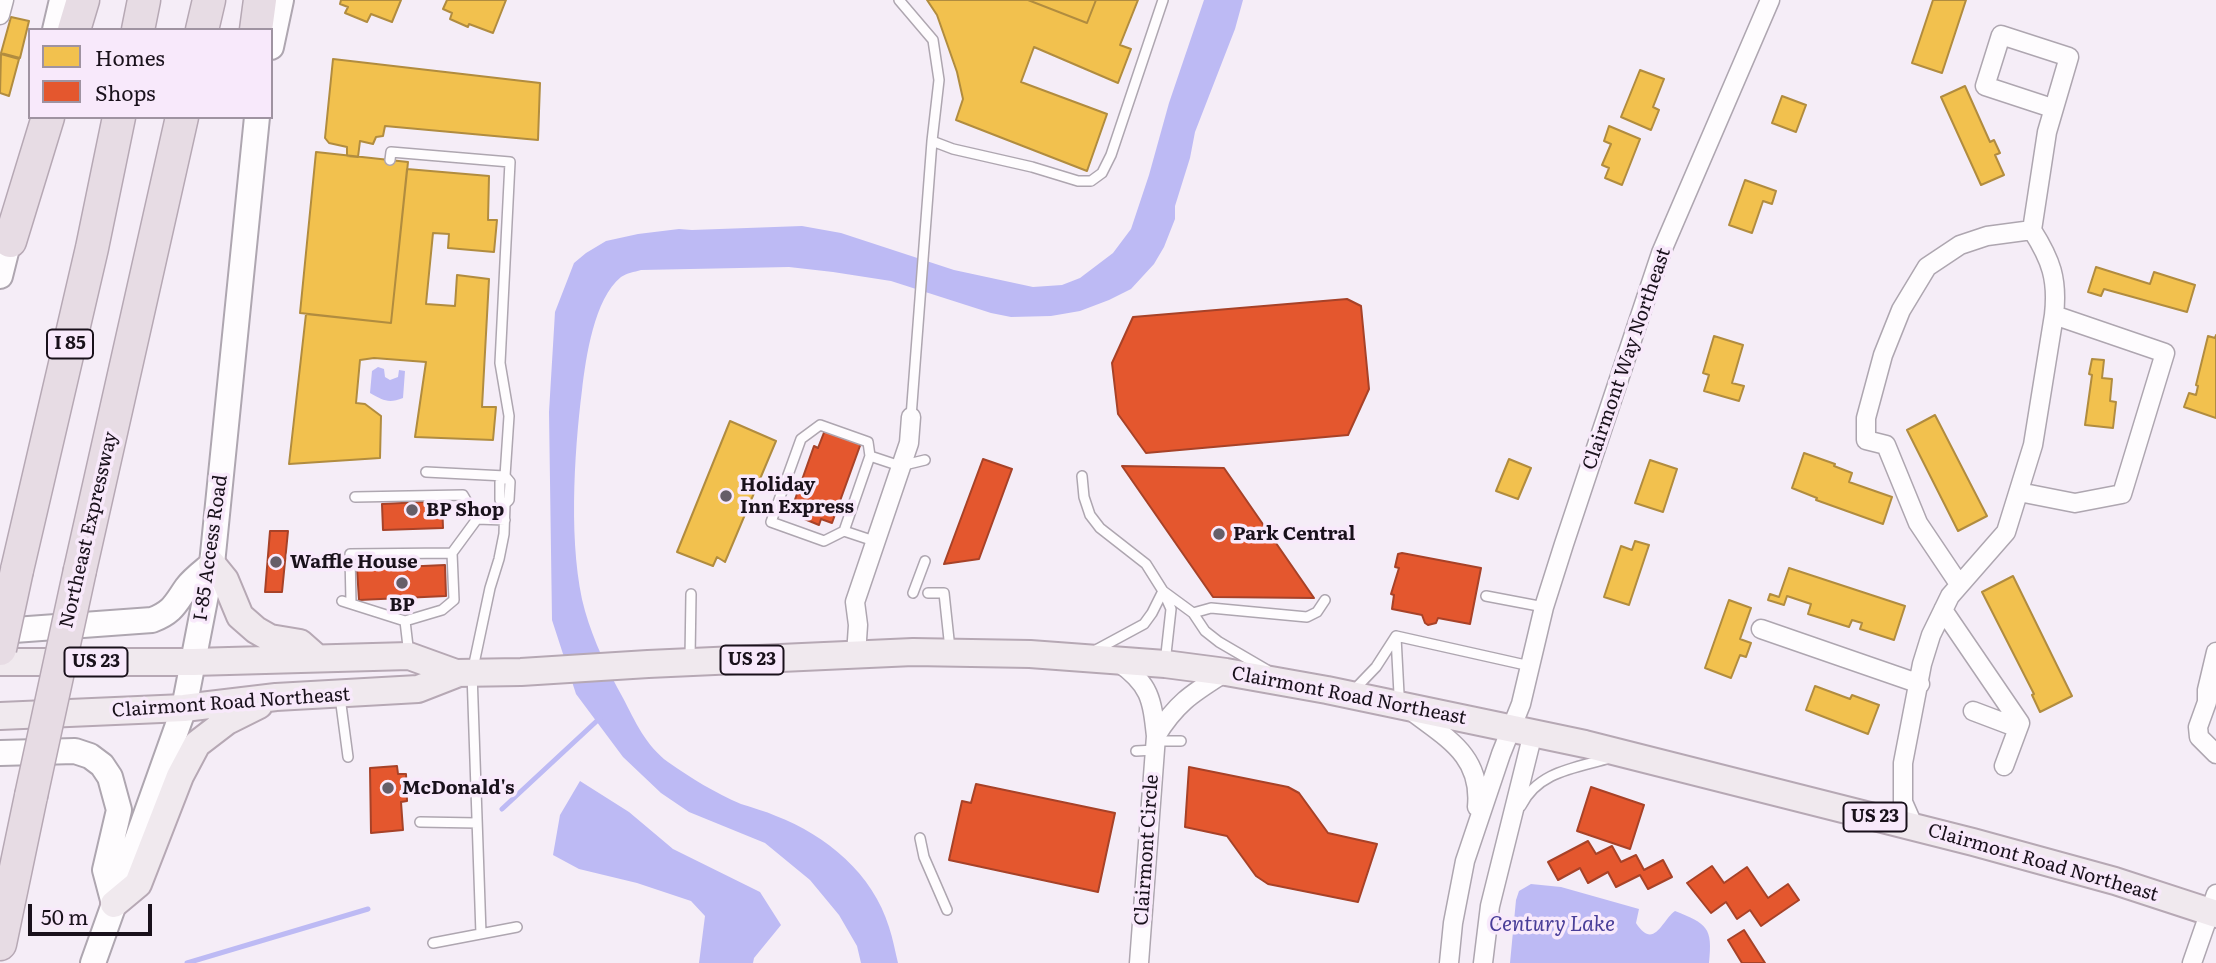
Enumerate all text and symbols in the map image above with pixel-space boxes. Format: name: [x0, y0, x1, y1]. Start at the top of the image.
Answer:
legend: [28, 28, 273, 119]
text: Homes: [95, 41, 165, 72]
text: Shops: [95, 76, 156, 107]
street label: Clairmont Way Northeast: [1578, 245, 1676, 473]
road number: I 85: [47, 330, 93, 358]
street label: Northeast Expressway: [55, 430, 123, 630]
street label: I-85 Access Road: [189, 473, 233, 623]
place label: Holiday Inn Express: [740, 474, 854, 518]
marker: Holiday Inn Express: [718, 488, 734, 504]
place label: BP Shop: [426, 499, 504, 521]
marker: BP Shop: [404, 502, 420, 518]
place label: Park Central: [1233, 523, 1355, 545]
marker: Park Central: [1211, 526, 1227, 542]
place label: Waffle House: [290, 551, 418, 573]
marker: Waffle House: [268, 554, 284, 570]
marker: BP: [394, 575, 410, 591]
place label: BP: [389, 594, 415, 616]
road number: US 23: [720, 646, 784, 674]
road number: US 23: [64, 648, 128, 676]
street label: Clairmont Road Northeast: [1230, 662, 1468, 730]
street label: Clairmont Road Northeast: [111, 683, 351, 723]
street label: Clairmont Circle: [1130, 774, 1164, 926]
place label: McDonald's: [402, 777, 514, 799]
marker: McDonald's: [380, 780, 396, 796]
road number: US 23: [1843, 802, 1906, 832]
street label: Clairmont Road Northeast: [1925, 819, 2161, 907]
scale bar: [32, 890, 156, 934]
text: 50 m: [41, 900, 88, 931]
water label: Century Lake: [1489, 912, 1615, 938]

